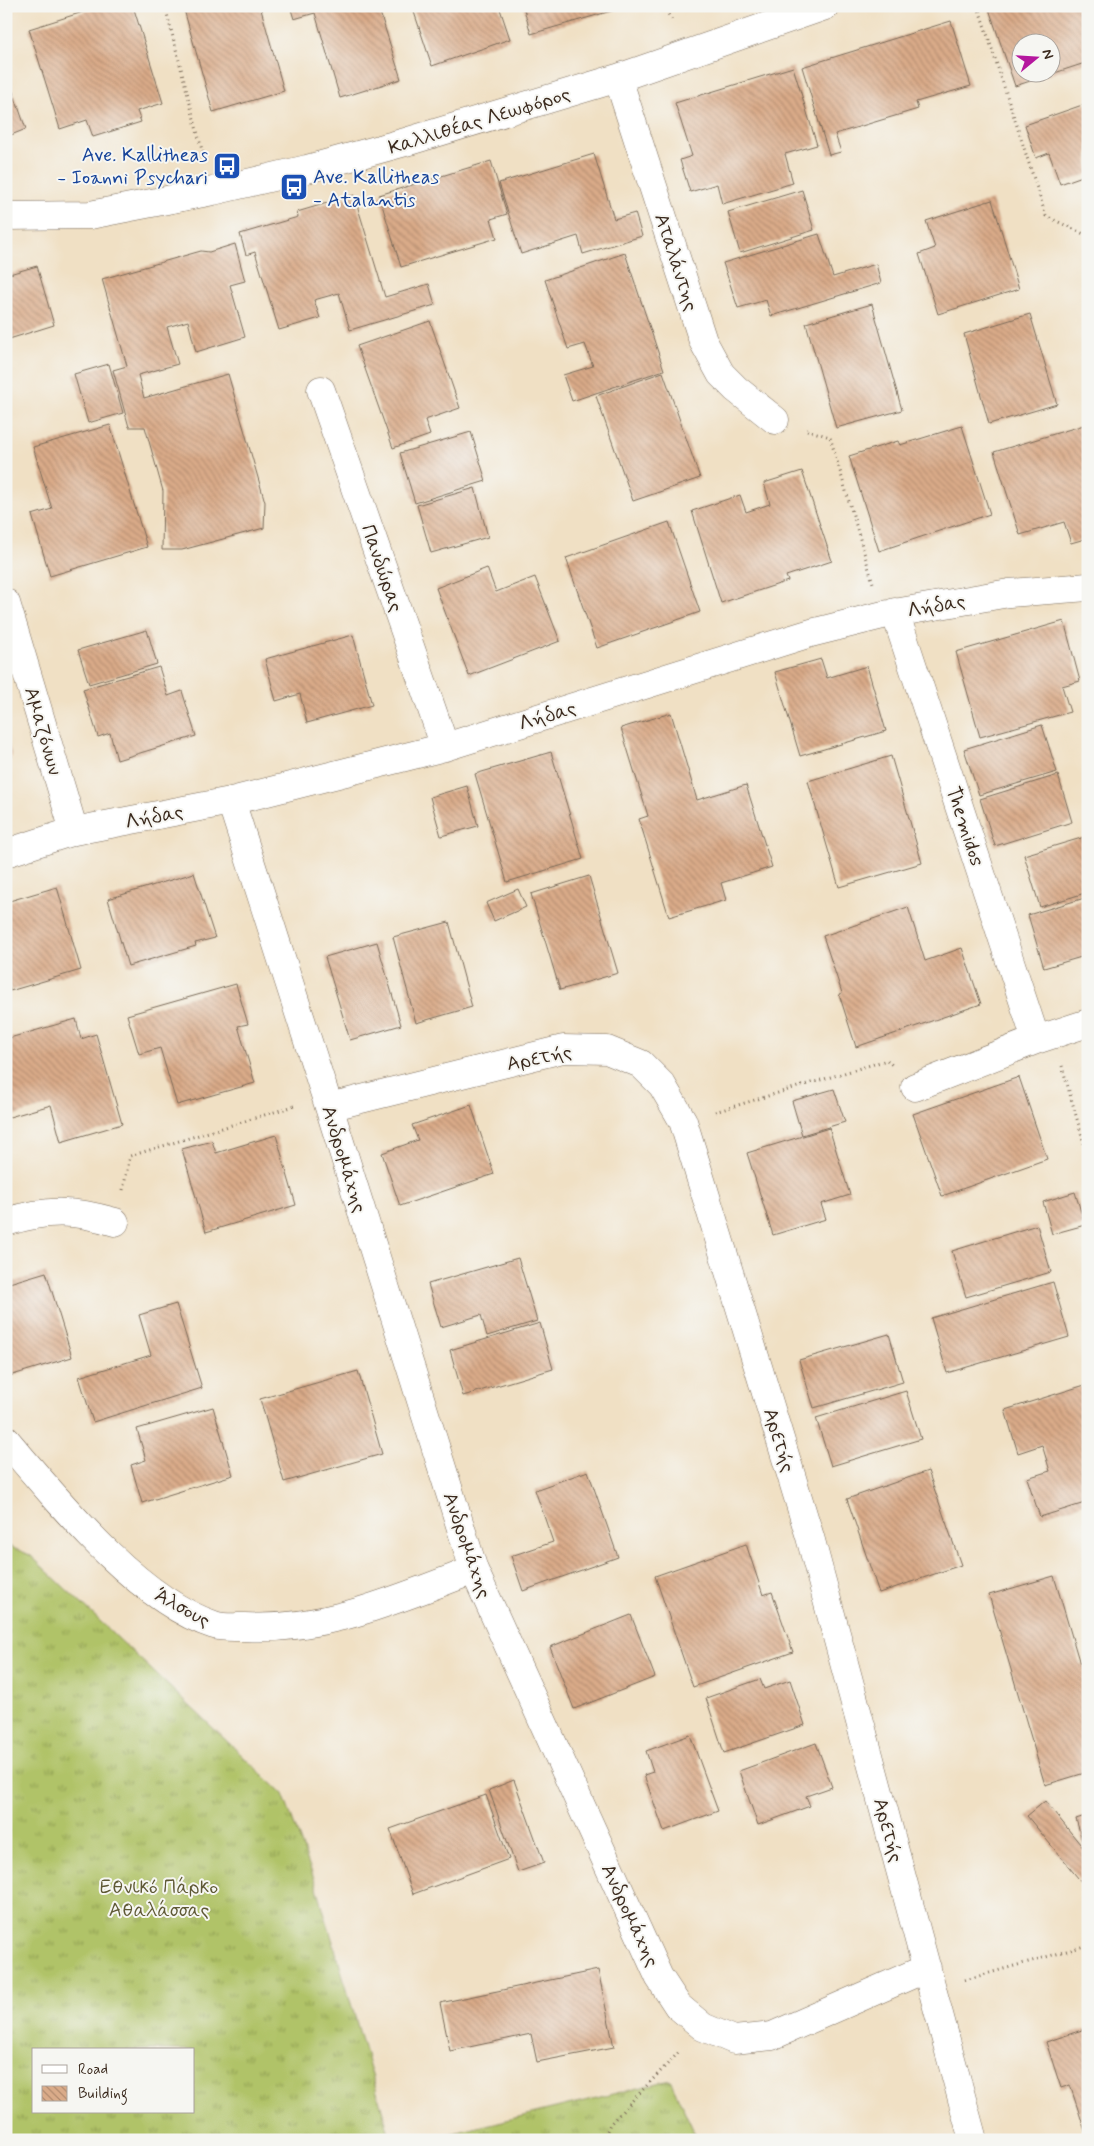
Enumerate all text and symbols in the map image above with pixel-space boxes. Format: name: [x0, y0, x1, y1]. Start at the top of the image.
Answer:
north arrow: [1012, 32, 1062, 82]
text: N: [1037, 47, 1057, 62]
street label: Καλλιθέας Λεωφόρος: [385, 81, 574, 162]
place label: Ave. Kallitheas - Ioanni Psychari: [57, 142, 208, 192]
bus stop icon: Ave. Kallitheas - Ioanni Psychari: [212, 151, 242, 181]
place label: Ave. Kallitheas - Atalantis: [313, 164, 440, 214]
bus stop icon: Ave. Kallitheas - Atalantis: [279, 172, 309, 202]
street label: Αταλάντης: [647, 210, 704, 315]
street label: Πανδώρας: [354, 521, 409, 616]
street label: Λήδας: [905, 588, 968, 625]
street label: Αμαζόνων: [17, 684, 68, 779]
street label: Λήδας: [516, 695, 580, 738]
street label: Themidos: [939, 783, 990, 870]
street label: Λήδας: [123, 799, 186, 836]
street label: Αρετής: [504, 1039, 574, 1078]
street label: Ανδρομάχης: [314, 1103, 373, 1217]
street label: Αρετής: [756, 1405, 801, 1476]
street label: Ανδρομάχης: [436, 1489, 497, 1602]
street label: Άλσους: [150, 1582, 215, 1635]
street label: Αρετής: [866, 1795, 909, 1866]
street label: Ανδρομάχης: [594, 1860, 665, 1972]
park label: Εθνικό Πάρκο Αθαλάσσας: [100, 1874, 218, 1924]
legend: [32, 2048, 195, 2114]
text: Road: [78, 2060, 108, 2080]
text: Building: [78, 2084, 128, 2105]

